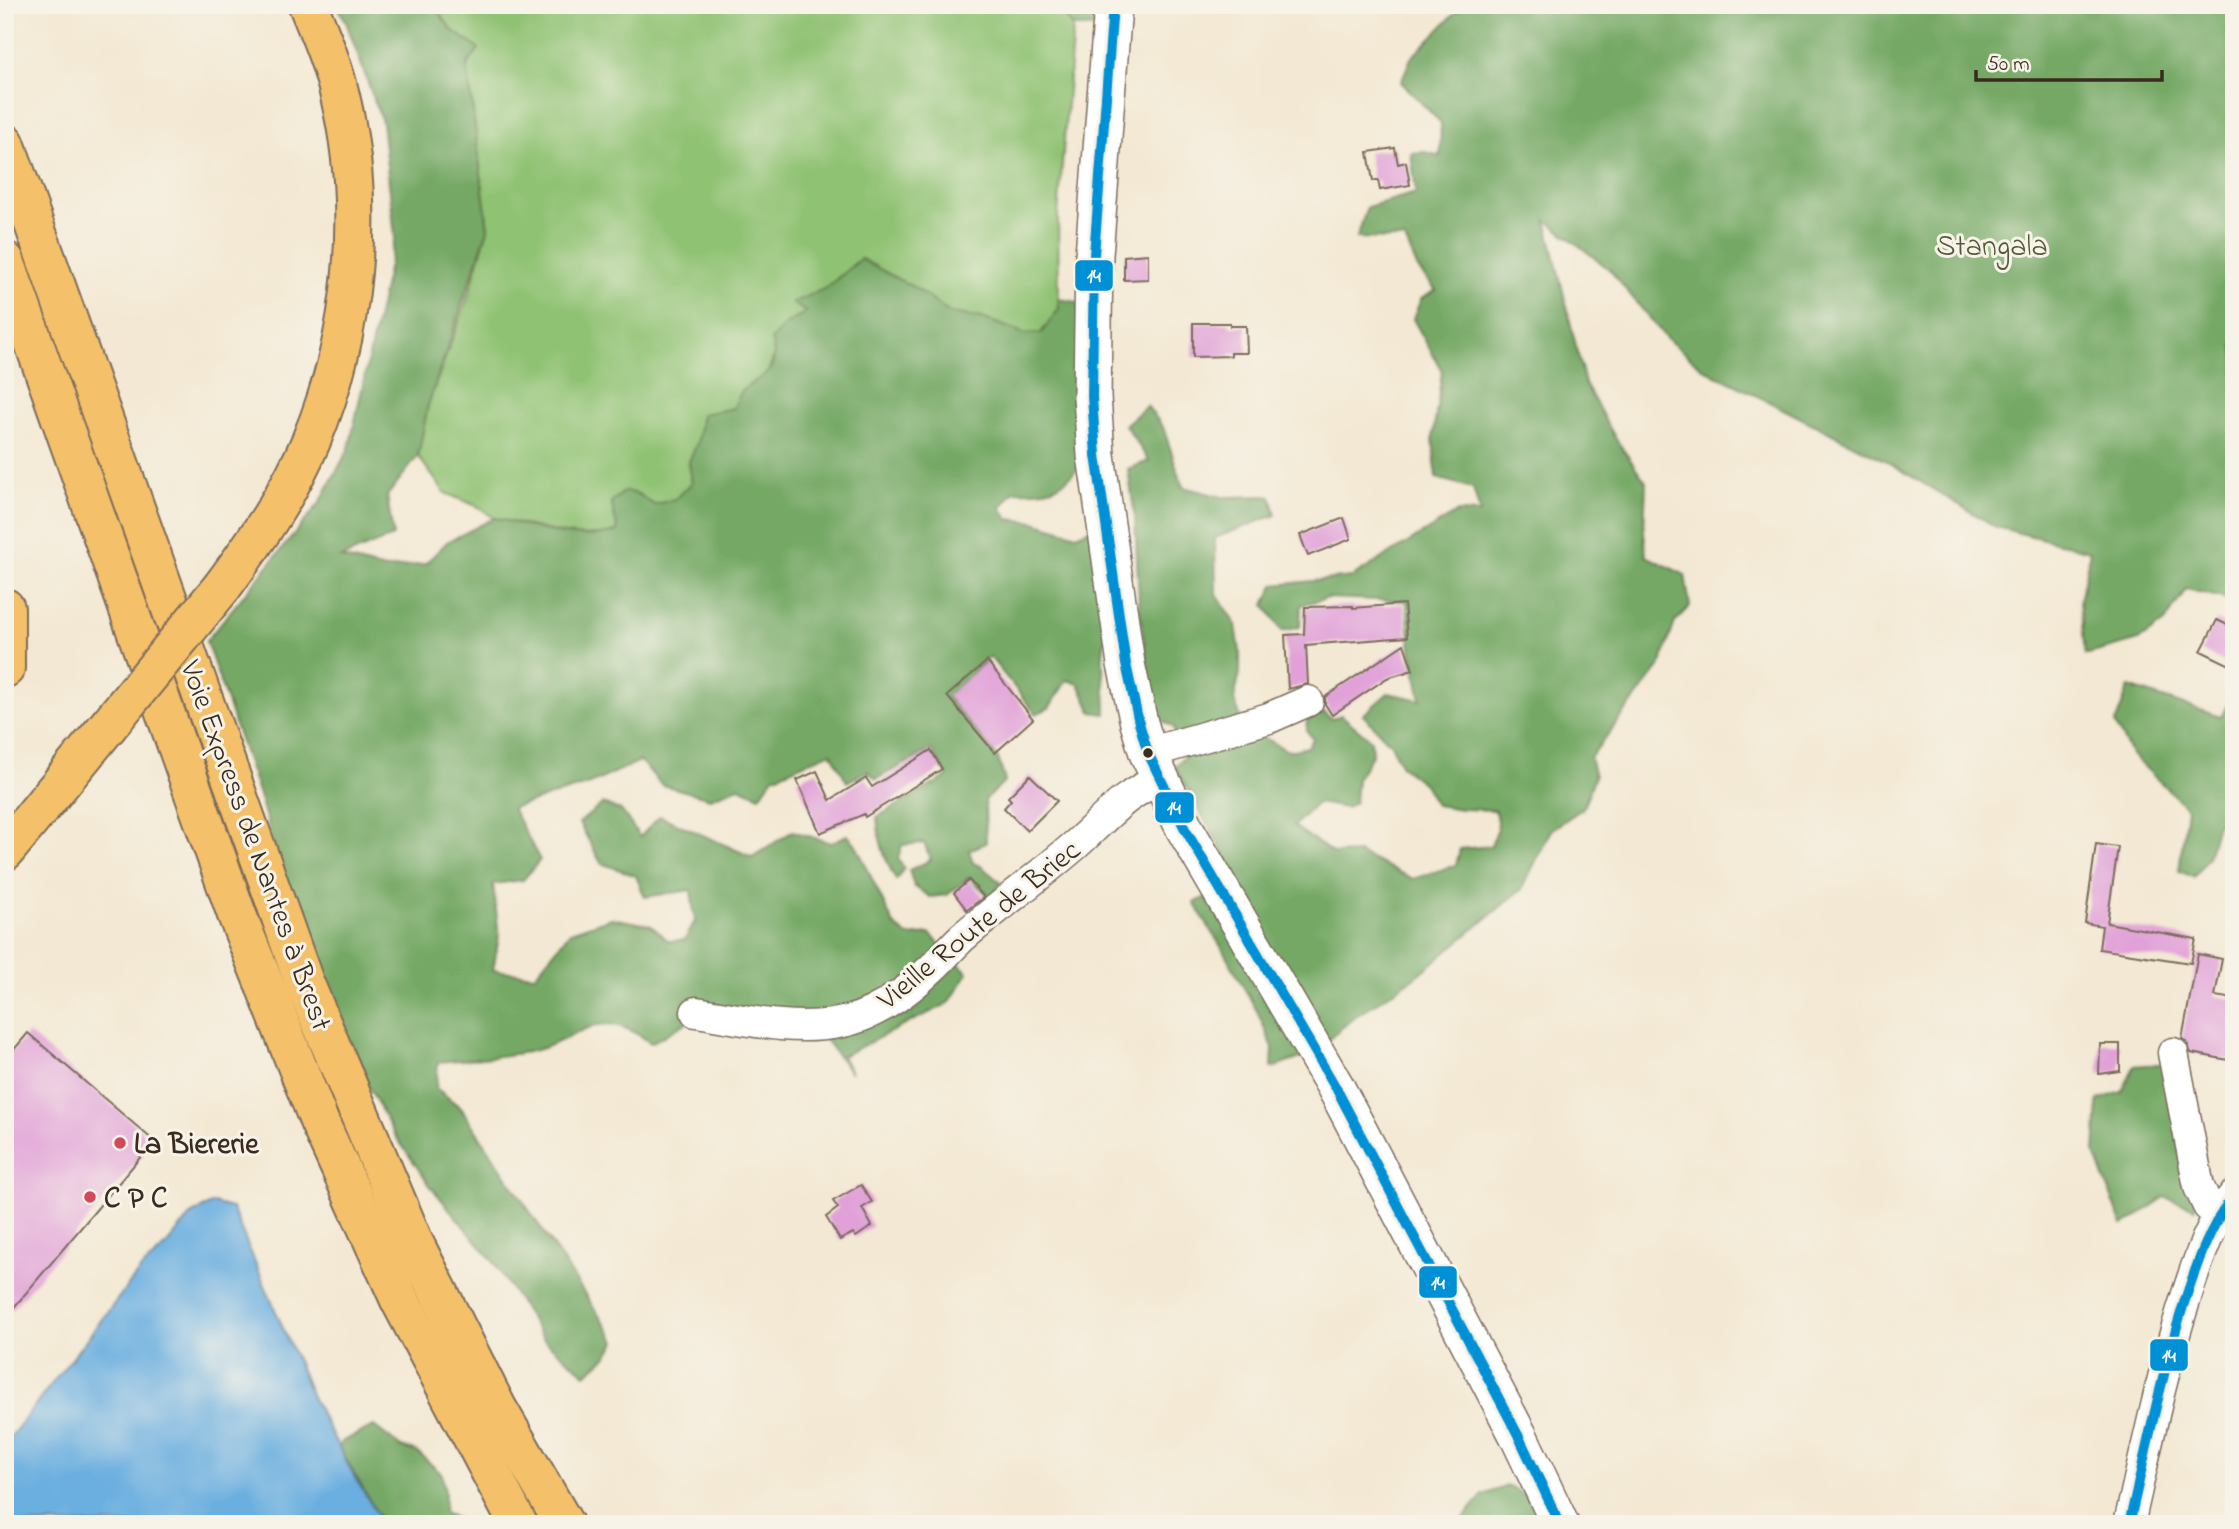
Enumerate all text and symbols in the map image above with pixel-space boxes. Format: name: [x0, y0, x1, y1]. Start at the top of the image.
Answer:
scale bar: [1976, 38, 2162, 82]
text: 50 m: [1987, 50, 2030, 80]
park label: Stangala: [1936, 226, 2048, 270]
line badge: 14: [1074, 259, 1114, 292]
text: 14: [1087, 264, 1101, 291]
street label: Voie Express de Nantes à Brest: [166, 654, 342, 1037]
unlabelled marker: [1141, 746, 1155, 760]
line badge: 14: [1154, 791, 1195, 824]
text: 14: [1167, 796, 1181, 823]
street label: Vieille Route de Briec: [868, 830, 1092, 1023]
place label: La Biererie: [134, 1124, 260, 1168]
marker: La Biererie: [112, 1135, 128, 1151]
place label: C P C: [104, 1178, 168, 1222]
marker: C P C: [82, 1189, 98, 1205]
line badge: 14: [1418, 1265, 1458, 1299]
text: 14: [1431, 1271, 1445, 1298]
line badge: 14: [2149, 1338, 2189, 1372]
text: 14: [2162, 1344, 2176, 1371]

